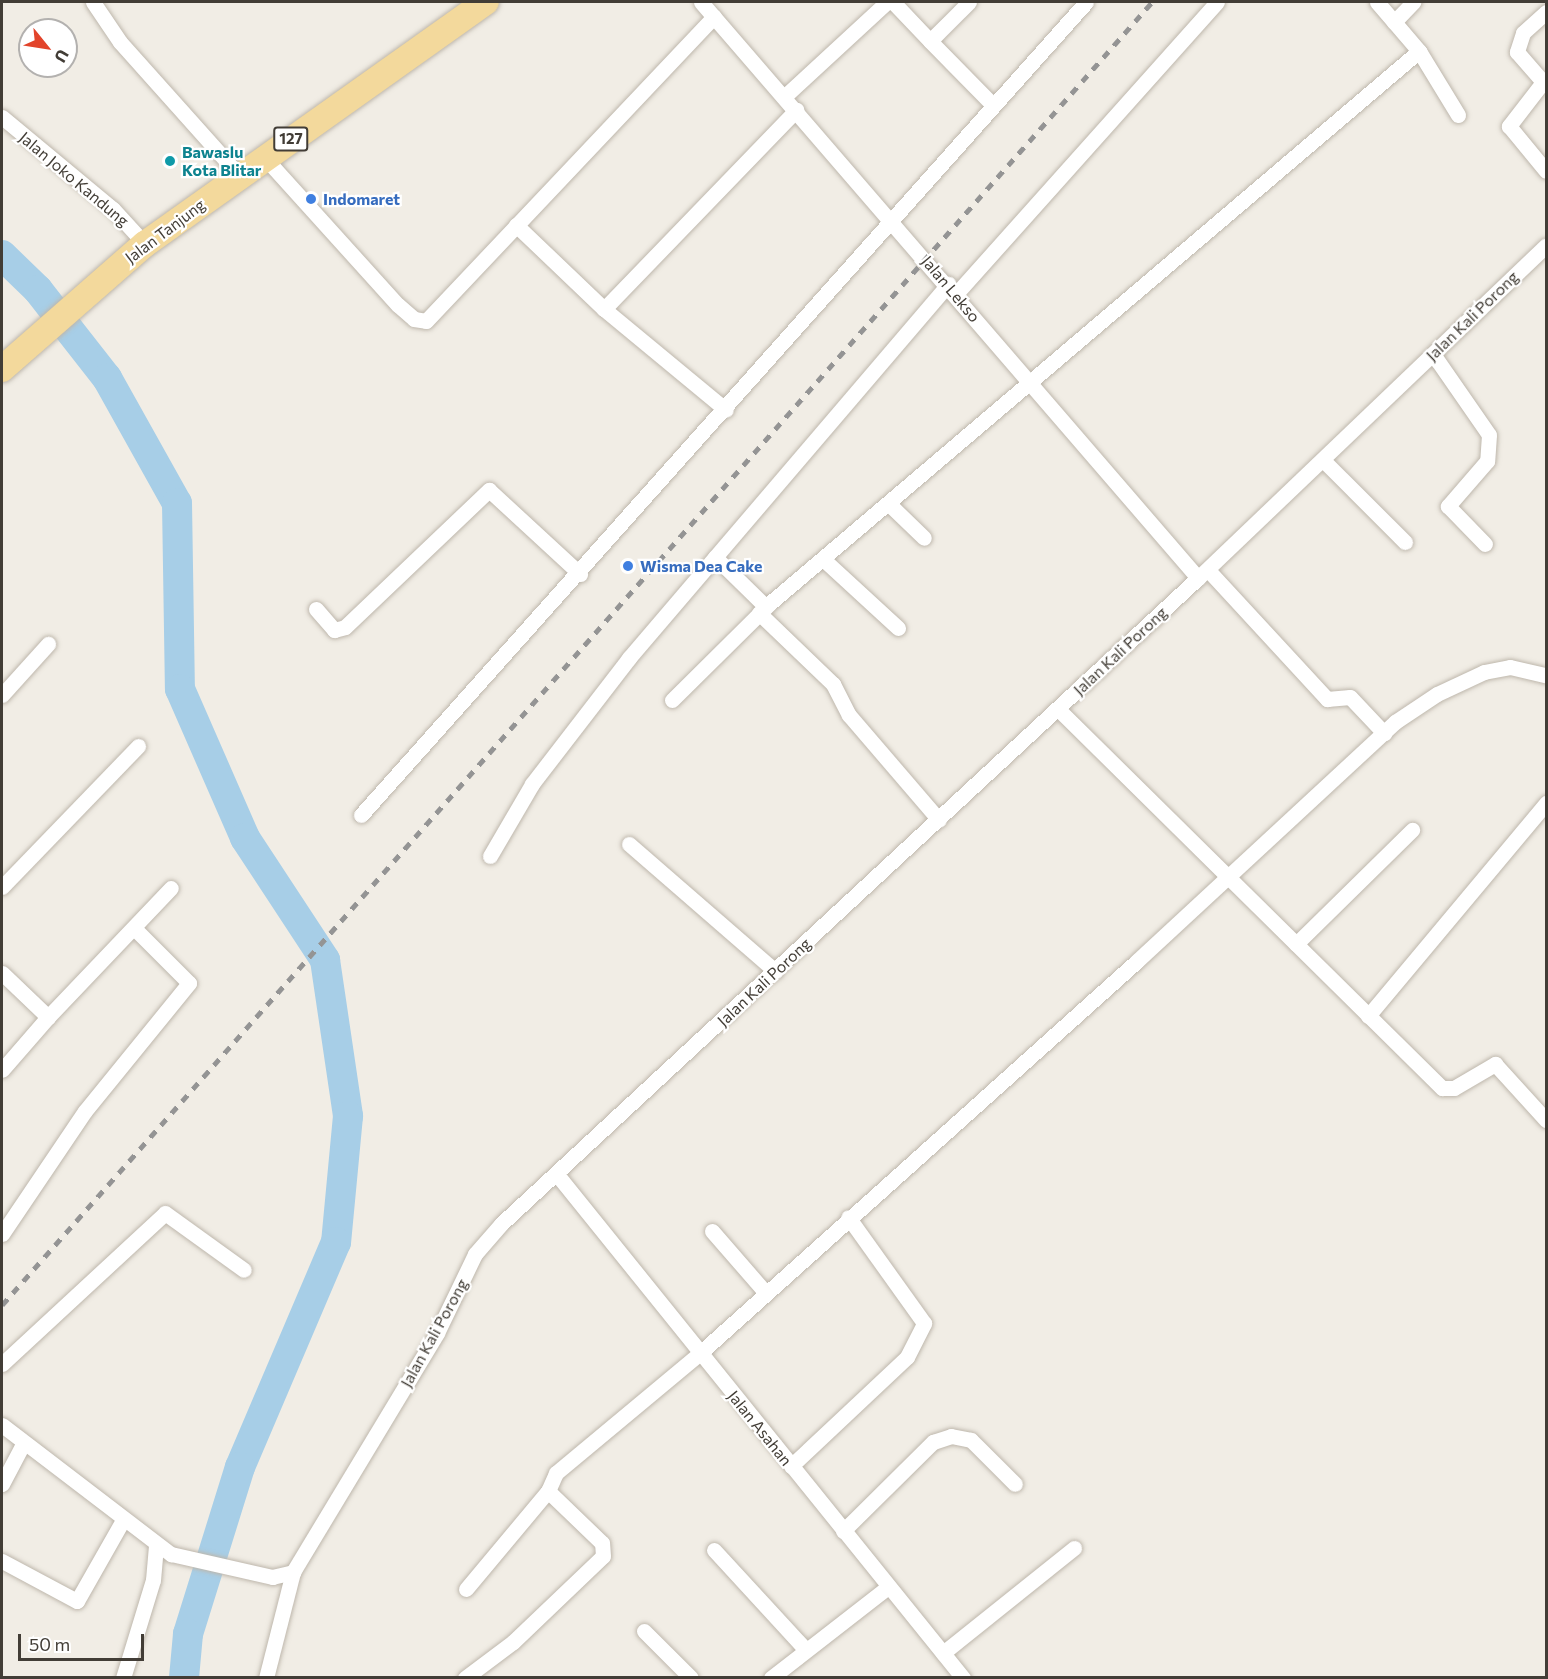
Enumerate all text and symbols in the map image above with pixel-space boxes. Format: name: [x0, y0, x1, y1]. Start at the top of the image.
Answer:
north arrow: [18, 18, 78, 78]
text: U: [51, 46, 73, 66]
road number: 127: [273, 127, 309, 151]
street label: Jalan Joko Kandung: [15, 128, 133, 230]
place label: Bawaslu Kota Blitar: [182, 142, 261, 180]
marker: Bawaslu Kota Blitar: [163, 154, 177, 168]
place label: Indomaret: [323, 189, 400, 209]
marker: Indomaret: [304, 192, 318, 206]
street label: Jalan Tanjung: [121, 195, 209, 267]
street label: Jalan Lekso: [918, 252, 984, 326]
street label: Jalan Kali Porong: [1422, 267, 1522, 365]
place label: Wisma Dea Cake: [640, 556, 762, 576]
marker: Wisma Dea Cake: [621, 559, 635, 573]
street label: Jalan Kali Porong: [1069, 603, 1171, 699]
street label: Jalan Kali Porong: [713, 934, 815, 1030]
street label: Jalan Kali Porong: [396, 1275, 472, 1391]
street label: Jalan Asahan: [724, 1387, 796, 1469]
scale bar: [21, 1622, 147, 1660]
text: 50 m: [29, 1633, 70, 1655]

